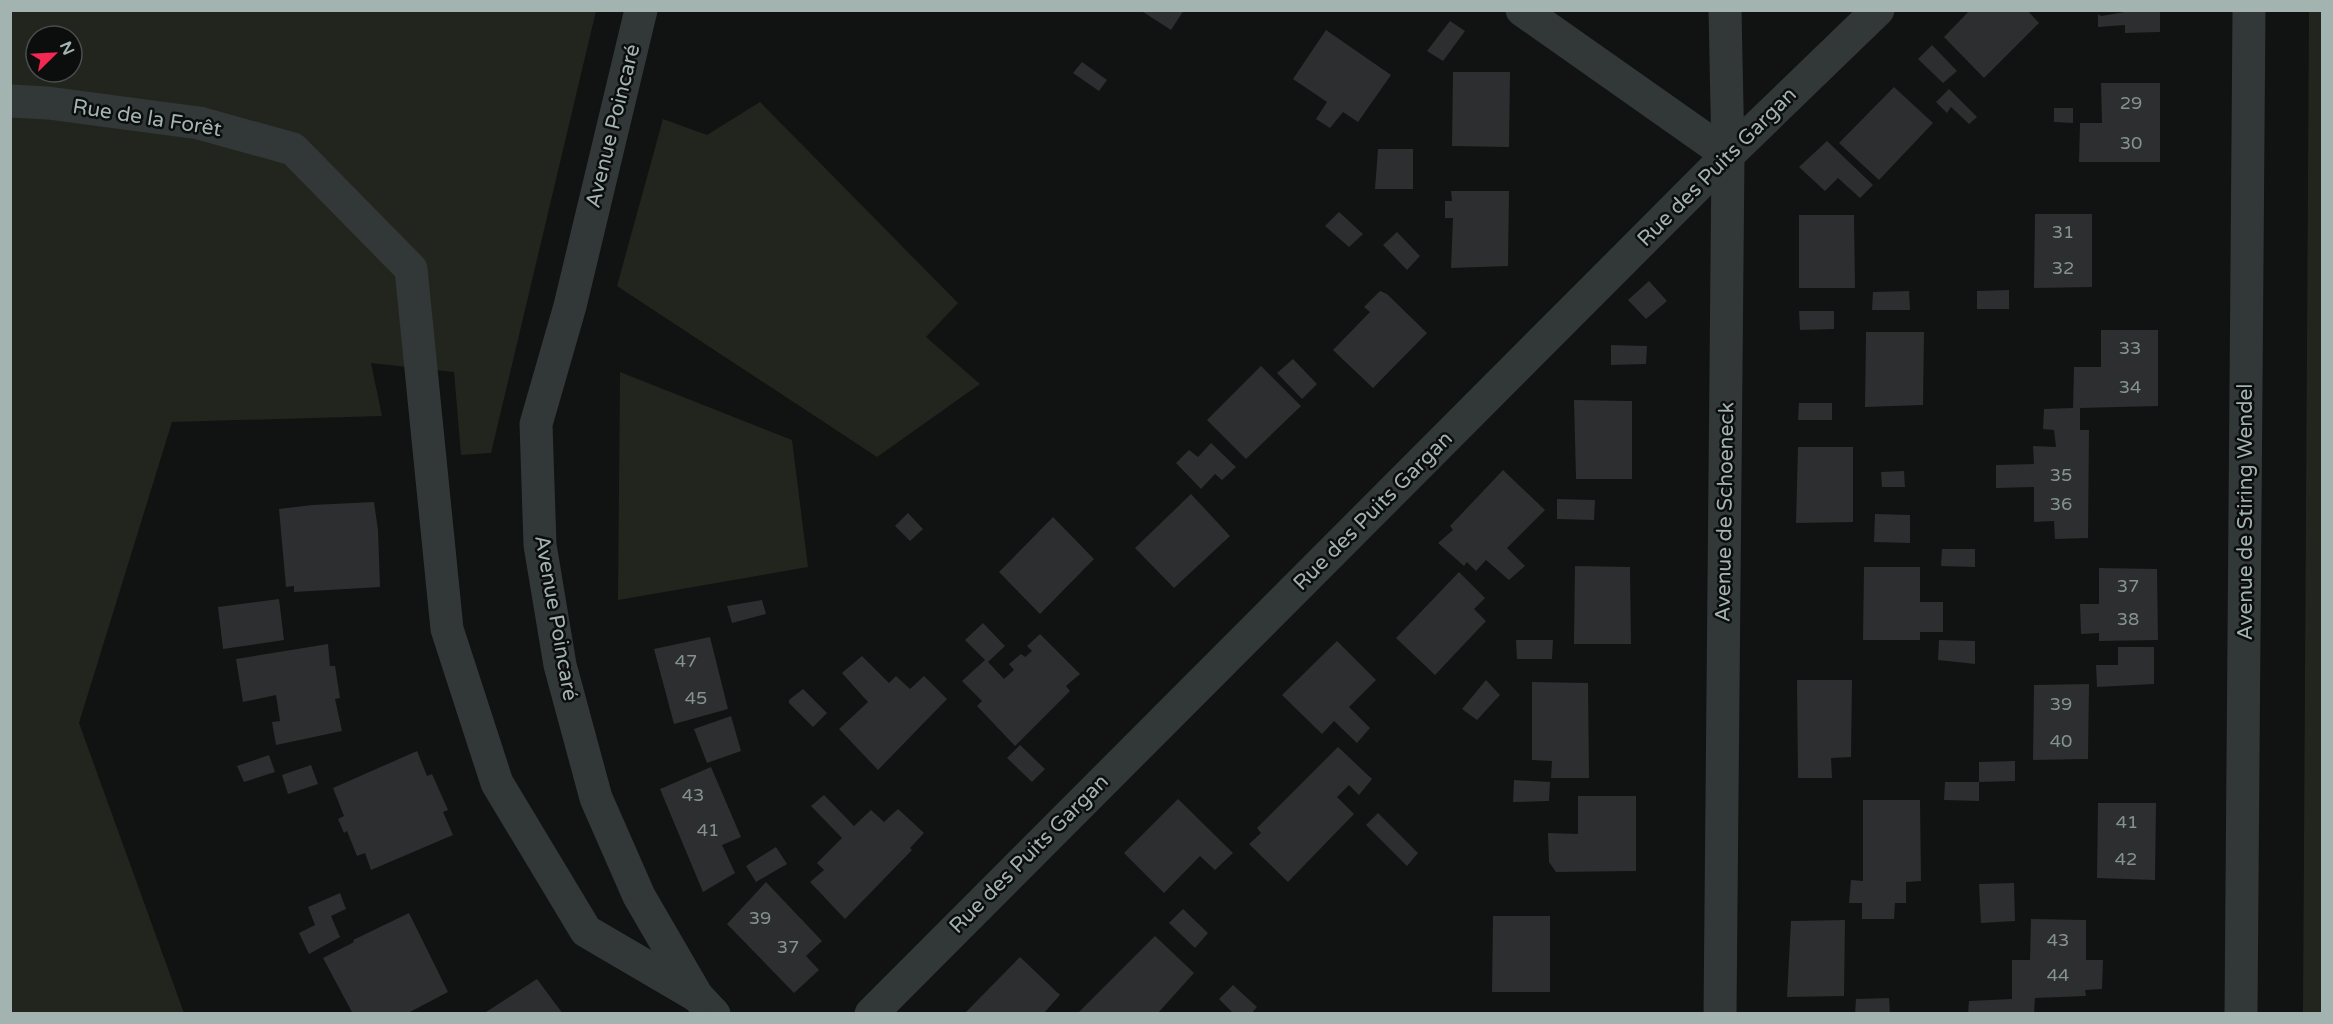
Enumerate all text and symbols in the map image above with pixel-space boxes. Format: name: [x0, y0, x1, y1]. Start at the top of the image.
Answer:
north arrow: [24, 24, 84, 84]
text: N: [55, 38, 79, 58]
street label: Avenue Poincaré: [581, 41, 645, 210]
street label: Rue des Puits Gargan: [1632, 82, 1802, 252]
house number: 29: [2120, 92, 2142, 114]
street label: Rue de la Forêt: [71, 94, 223, 142]
house number: 30: [2120, 132, 2142, 154]
house number: 31: [2052, 221, 2074, 243]
house number: 32: [2052, 257, 2074, 279]
house number: 33: [2119, 337, 2141, 359]
house number: 34: [2119, 376, 2141, 398]
street label: Avenue de Stiring Wendel: [2233, 383, 2258, 641]
street label: Avenue de Schoeneck: [1711, 402, 1739, 622]
street label: Rue des Puits Gargan: [1288, 426, 1458, 596]
house number: 35: [2050, 464, 2072, 486]
house number: 36: [2050, 493, 2072, 515]
street label: Avenue Poincaré: [529, 533, 583, 703]
house number: 37: [2117, 575, 2139, 597]
house number: 38: [2117, 608, 2139, 630]
house number: 47: [675, 650, 697, 672]
house number: 45: [685, 687, 707, 709]
house number: 39: [2050, 693, 2072, 715]
house number: 40: [2050, 730, 2072, 752]
street label: Rue des Puits Gargan: [944, 769, 1114, 939]
house number: 43: [682, 784, 704, 806]
house number: 41: [2116, 811, 2138, 833]
house number: 41: [697, 819, 719, 841]
house number: 42: [2115, 848, 2137, 870]
house number: 39: [749, 907, 771, 929]
house number: 43: [2047, 929, 2069, 951]
house number: 37: [777, 936, 799, 958]
house number: 44: [2047, 964, 2069, 986]

